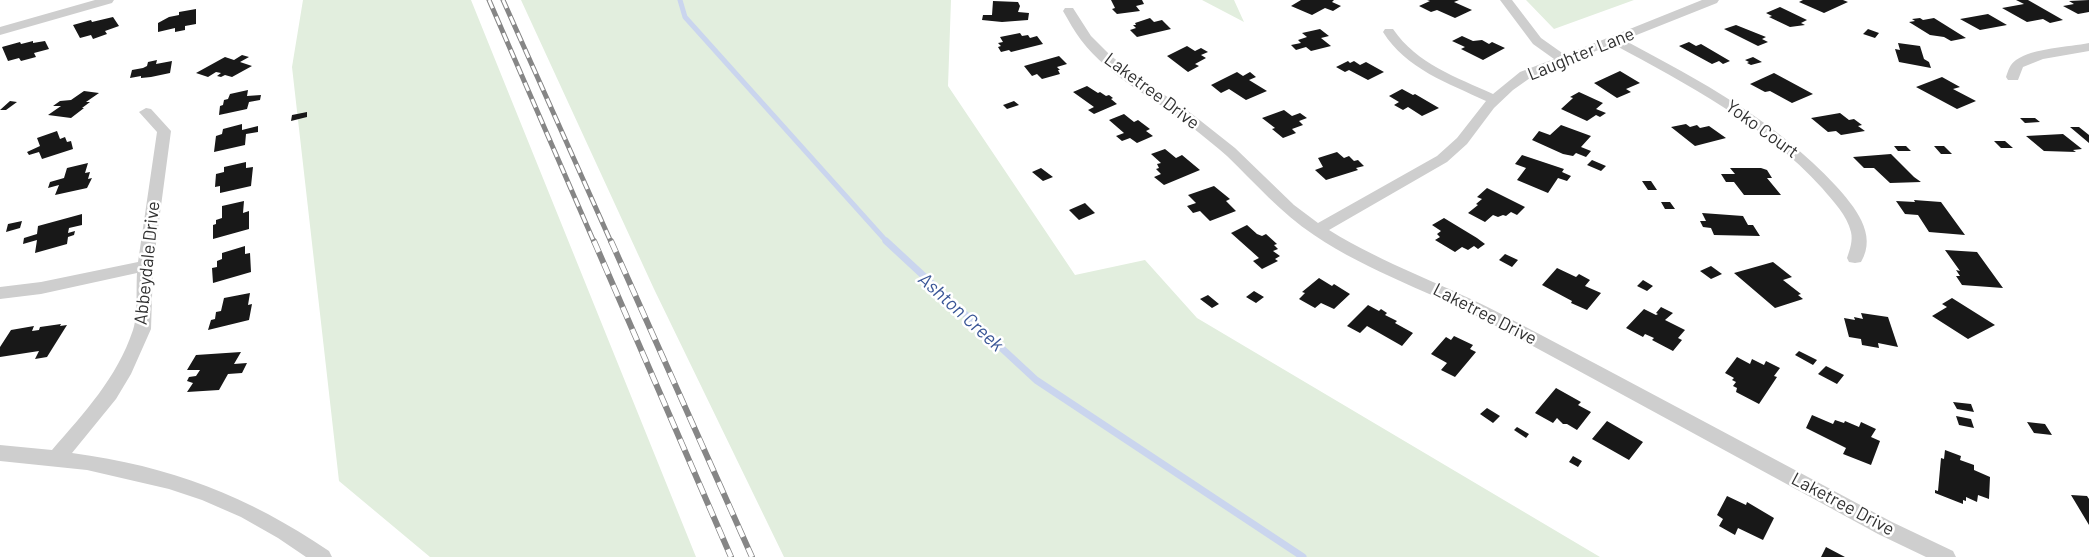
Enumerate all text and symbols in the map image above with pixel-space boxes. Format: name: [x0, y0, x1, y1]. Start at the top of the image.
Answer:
street label: Laughter Lane: [1525, 23, 1637, 85]
street label: Laketree Drive: [1100, 48, 1204, 134]
street label: Yoko Court: [1721, 95, 1803, 163]
street label: Abbeydale Drive: [130, 200, 164, 326]
water label: Ashton Creek: [914, 268, 1008, 356]
street label: Laketree Drive: [1430, 279, 1540, 349]
street label: Laketree Drive: [1788, 468, 1898, 540]

